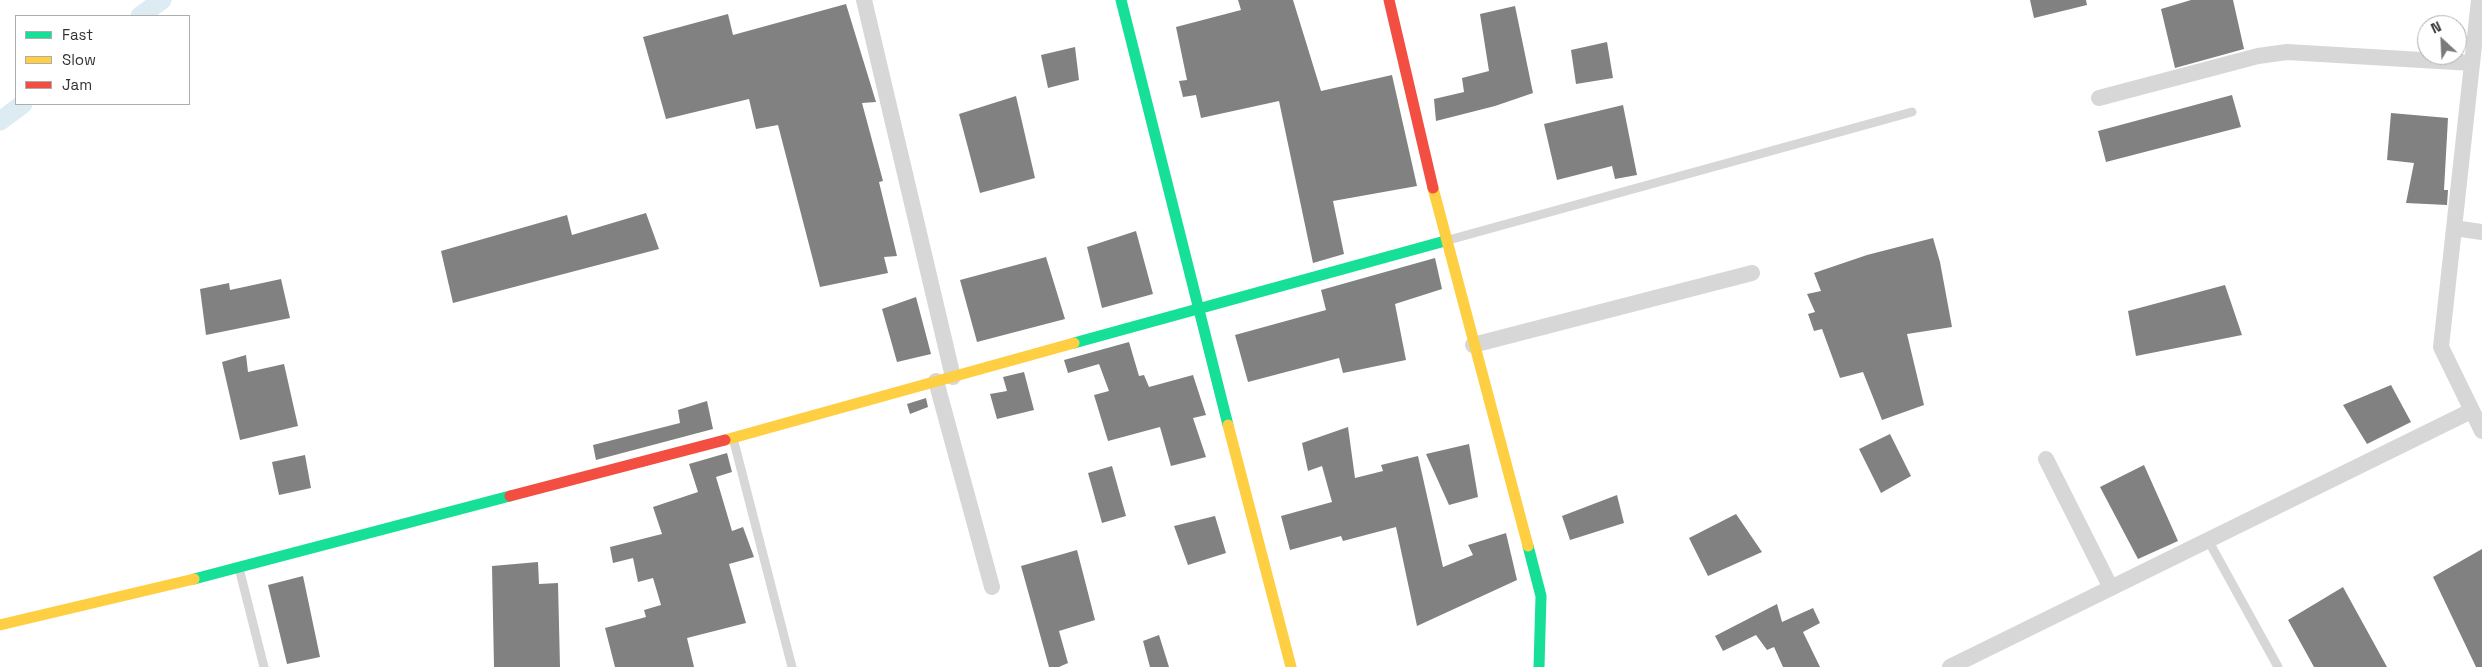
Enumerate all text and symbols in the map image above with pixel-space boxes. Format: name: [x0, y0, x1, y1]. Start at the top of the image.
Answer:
legend: [15, 15, 190, 105]
north arrow: [2417, 15, 2467, 65]
text: N: [2428, 17, 2444, 37]
text: Fast: [62, 25, 93, 44]
text: Slow: [62, 50, 96, 69]
text: Jam: [62, 75, 92, 94]

